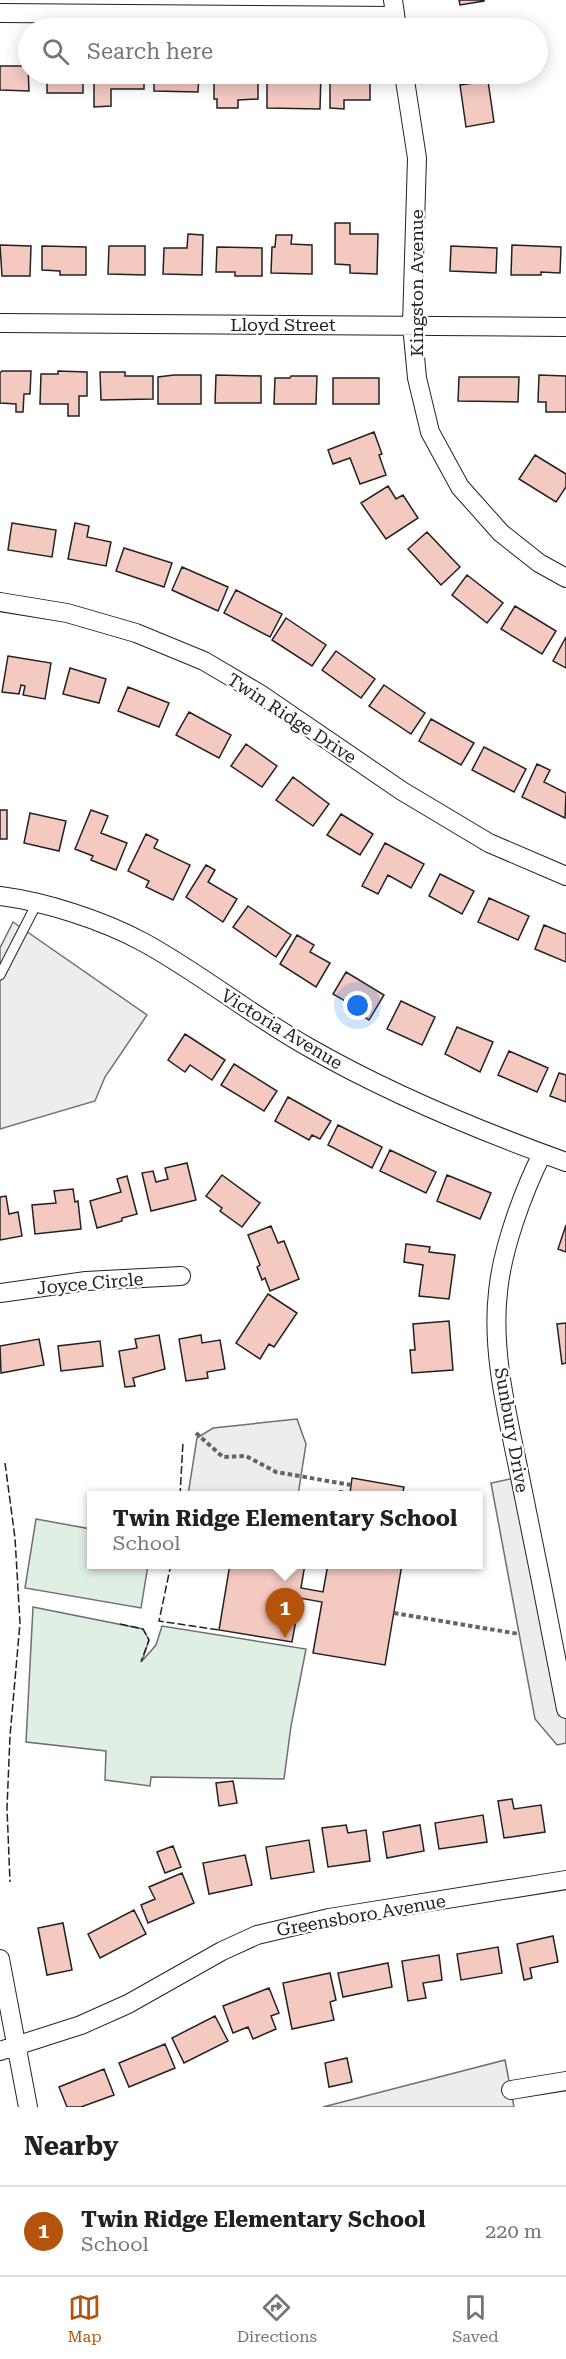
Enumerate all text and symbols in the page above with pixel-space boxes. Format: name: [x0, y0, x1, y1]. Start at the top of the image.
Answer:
search box: [18, 18, 548, 84]
icon: search: [39, 35, 72, 68]
text: Search here: [87, 39, 213, 64]
street label: Kingston Avenue: [406, 209, 427, 357]
street label: Lloyd Street: [230, 314, 336, 335]
street label: Twin Ridge Drive: [223, 668, 361, 768]
street label: Victoria Avenue: [217, 984, 347, 1074]
your location: [343, 991, 372, 1020]
street label: Joyce Circle: [36, 1268, 144, 1298]
street label: Sunbury Drive: [491, 1366, 533, 1494]
popup: [87, 1491, 483, 1569]
text: Twin Ridge Elementary School: [113, 1506, 457, 1531]
text: School: [113, 1531, 180, 1555]
pin: 1: [266, 1588, 304, 1638]
street label: Greensboro Avenue: [275, 1890, 447, 1940]
text: Nearby: [24, 2131, 118, 2161]
text: Twin Ridge Elementary School: [81, 2207, 425, 2232]
text: 1: [38, 2219, 49, 2243]
text: 220 m: [485, 2219, 542, 2243]
text: School: [81, 2232, 149, 2256]
tab: Map: [67, 2291, 102, 2346]
tab: Directions: [237, 2291, 317, 2346]
tab: Saved: [452, 2291, 499, 2346]

